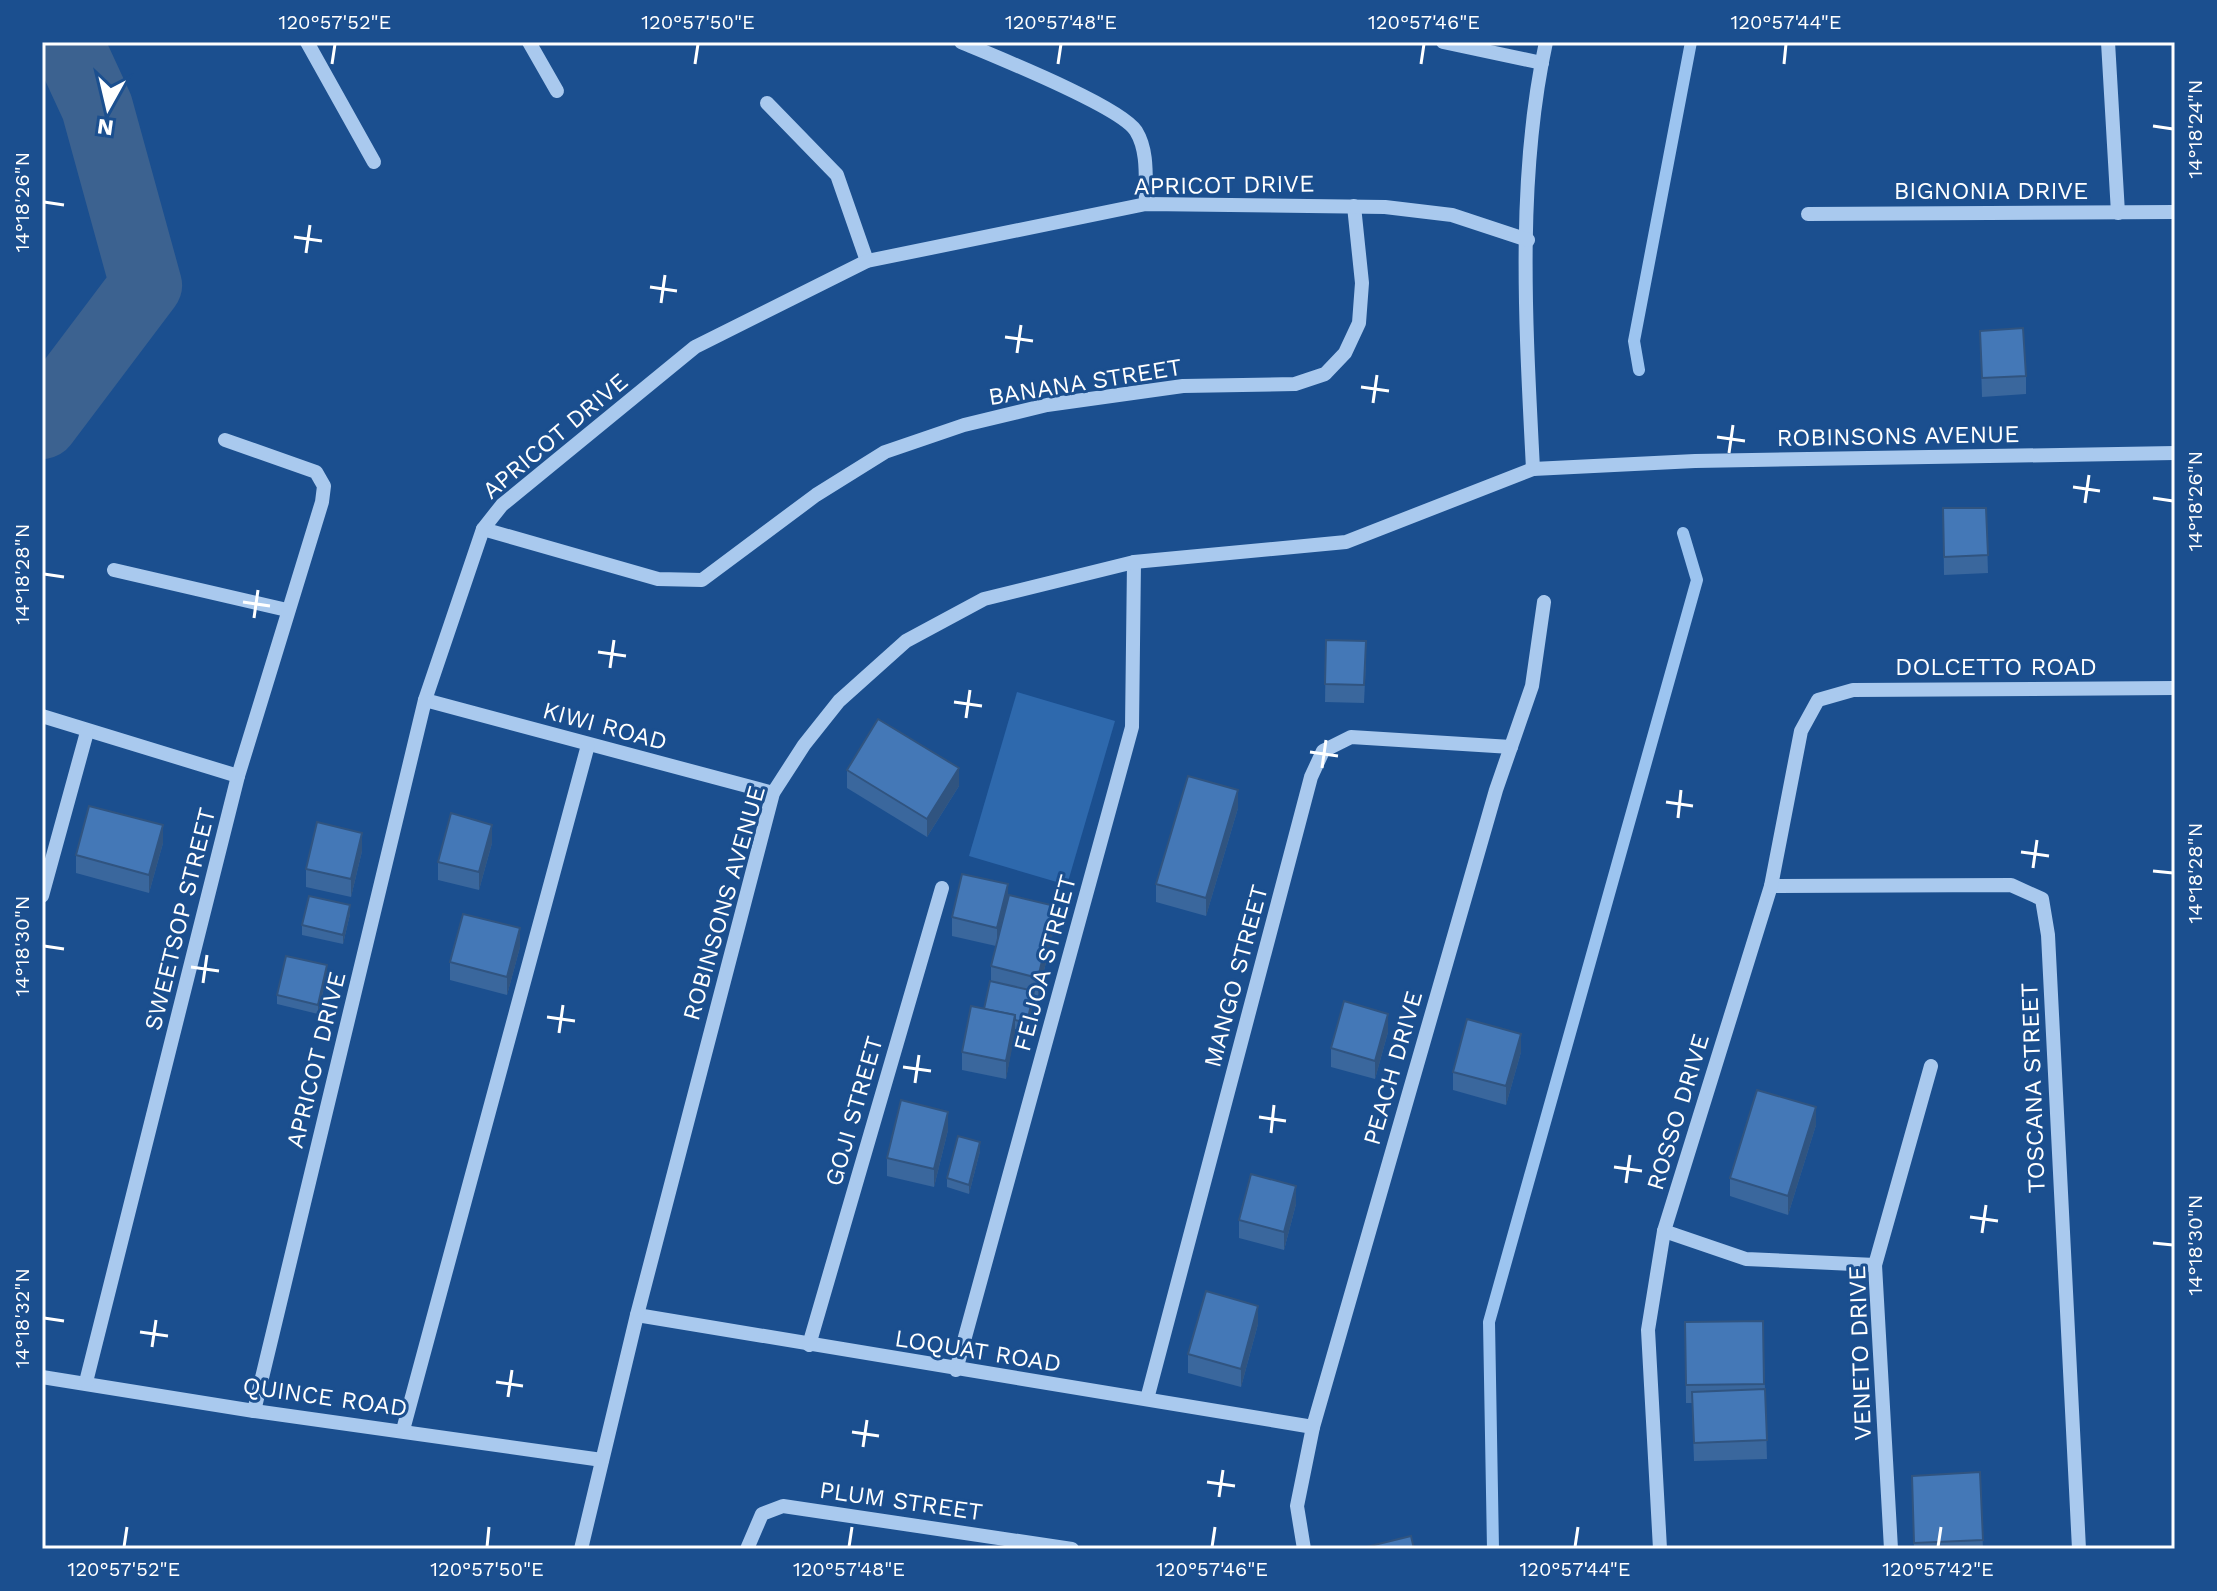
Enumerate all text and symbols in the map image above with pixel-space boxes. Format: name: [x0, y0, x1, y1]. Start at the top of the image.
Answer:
text: 120°57'52"E: [279, 10, 391, 34]
text: 120°57'50"E: [641, 10, 755, 34]
text: 120°57'48"E: [1005, 10, 1117, 34]
text: 120°57'46"E: [1368, 10, 1480, 34]
text: 120°57'44"E: [1730, 10, 1842, 34]
north arrow: [68, 68, 148, 148]
text: 14°18'24"N: [2183, 79, 2207, 179]
text: N: [95, 114, 115, 141]
text: 14°18'26"N: [10, 152, 34, 252]
street label: APRICOT DRIVE: [1133, 169, 1315, 201]
street label: BIGNONIA DRIVE: [1894, 177, 2088, 205]
street label: BANANA STREET: [986, 353, 1184, 411]
street label: APRICOT DRIVE: [477, 367, 633, 505]
street label: ROBINSONS AVENUE: [1776, 420, 2020, 452]
text: 14°18'26"N: [2183, 451, 2207, 551]
text: 14°18'28"N: [10, 524, 34, 624]
street label: DOLCETTO ROAD: [1895, 653, 2097, 681]
street label: KIWI ROAD: [540, 696, 670, 756]
street label: ROBINSONS AVENUE: [677, 782, 771, 1024]
street label: SWEETSOP STREET: [139, 805, 221, 1033]
text: 14°18'28"N: [2183, 823, 2207, 923]
street label: FEIJOA STREET: [1008, 872, 1082, 1054]
street label: MANGO STREET: [1198, 882, 1274, 1070]
text: 14°18'30"N: [10, 896, 34, 996]
street label: APRICOT DRIVE: [281, 969, 351, 1151]
street label: TOSCANA STREET: [2015, 982, 2051, 1194]
street label: PEACH DRIVE: [1358, 988, 1428, 1148]
street label: ROSSO DRIVE: [1641, 1030, 1715, 1194]
street label: GOJI STREET: [819, 1033, 889, 1189]
text: 14°18'30"N: [2183, 1195, 2207, 1295]
street label: VENETO DRIVE: [1843, 1265, 1877, 1441]
text: 14°18'32"N: [10, 1268, 34, 1368]
street label: LOQUAT ROAD: [893, 1324, 1063, 1378]
street label: QUINCE ROAD: [241, 1372, 409, 1422]
street label: PLUM STREET: [818, 1476, 984, 1526]
text: 120°57'52"E: [68, 1557, 180, 1581]
text: 120°57'50"E: [430, 1557, 544, 1581]
text: 120°57'48"E: [793, 1557, 905, 1581]
text: 120°57'46"E: [1156, 1557, 1268, 1581]
text: 120°57'44"E: [1519, 1557, 1631, 1581]
text: 120°57'42"E: [1882, 1557, 1994, 1581]

